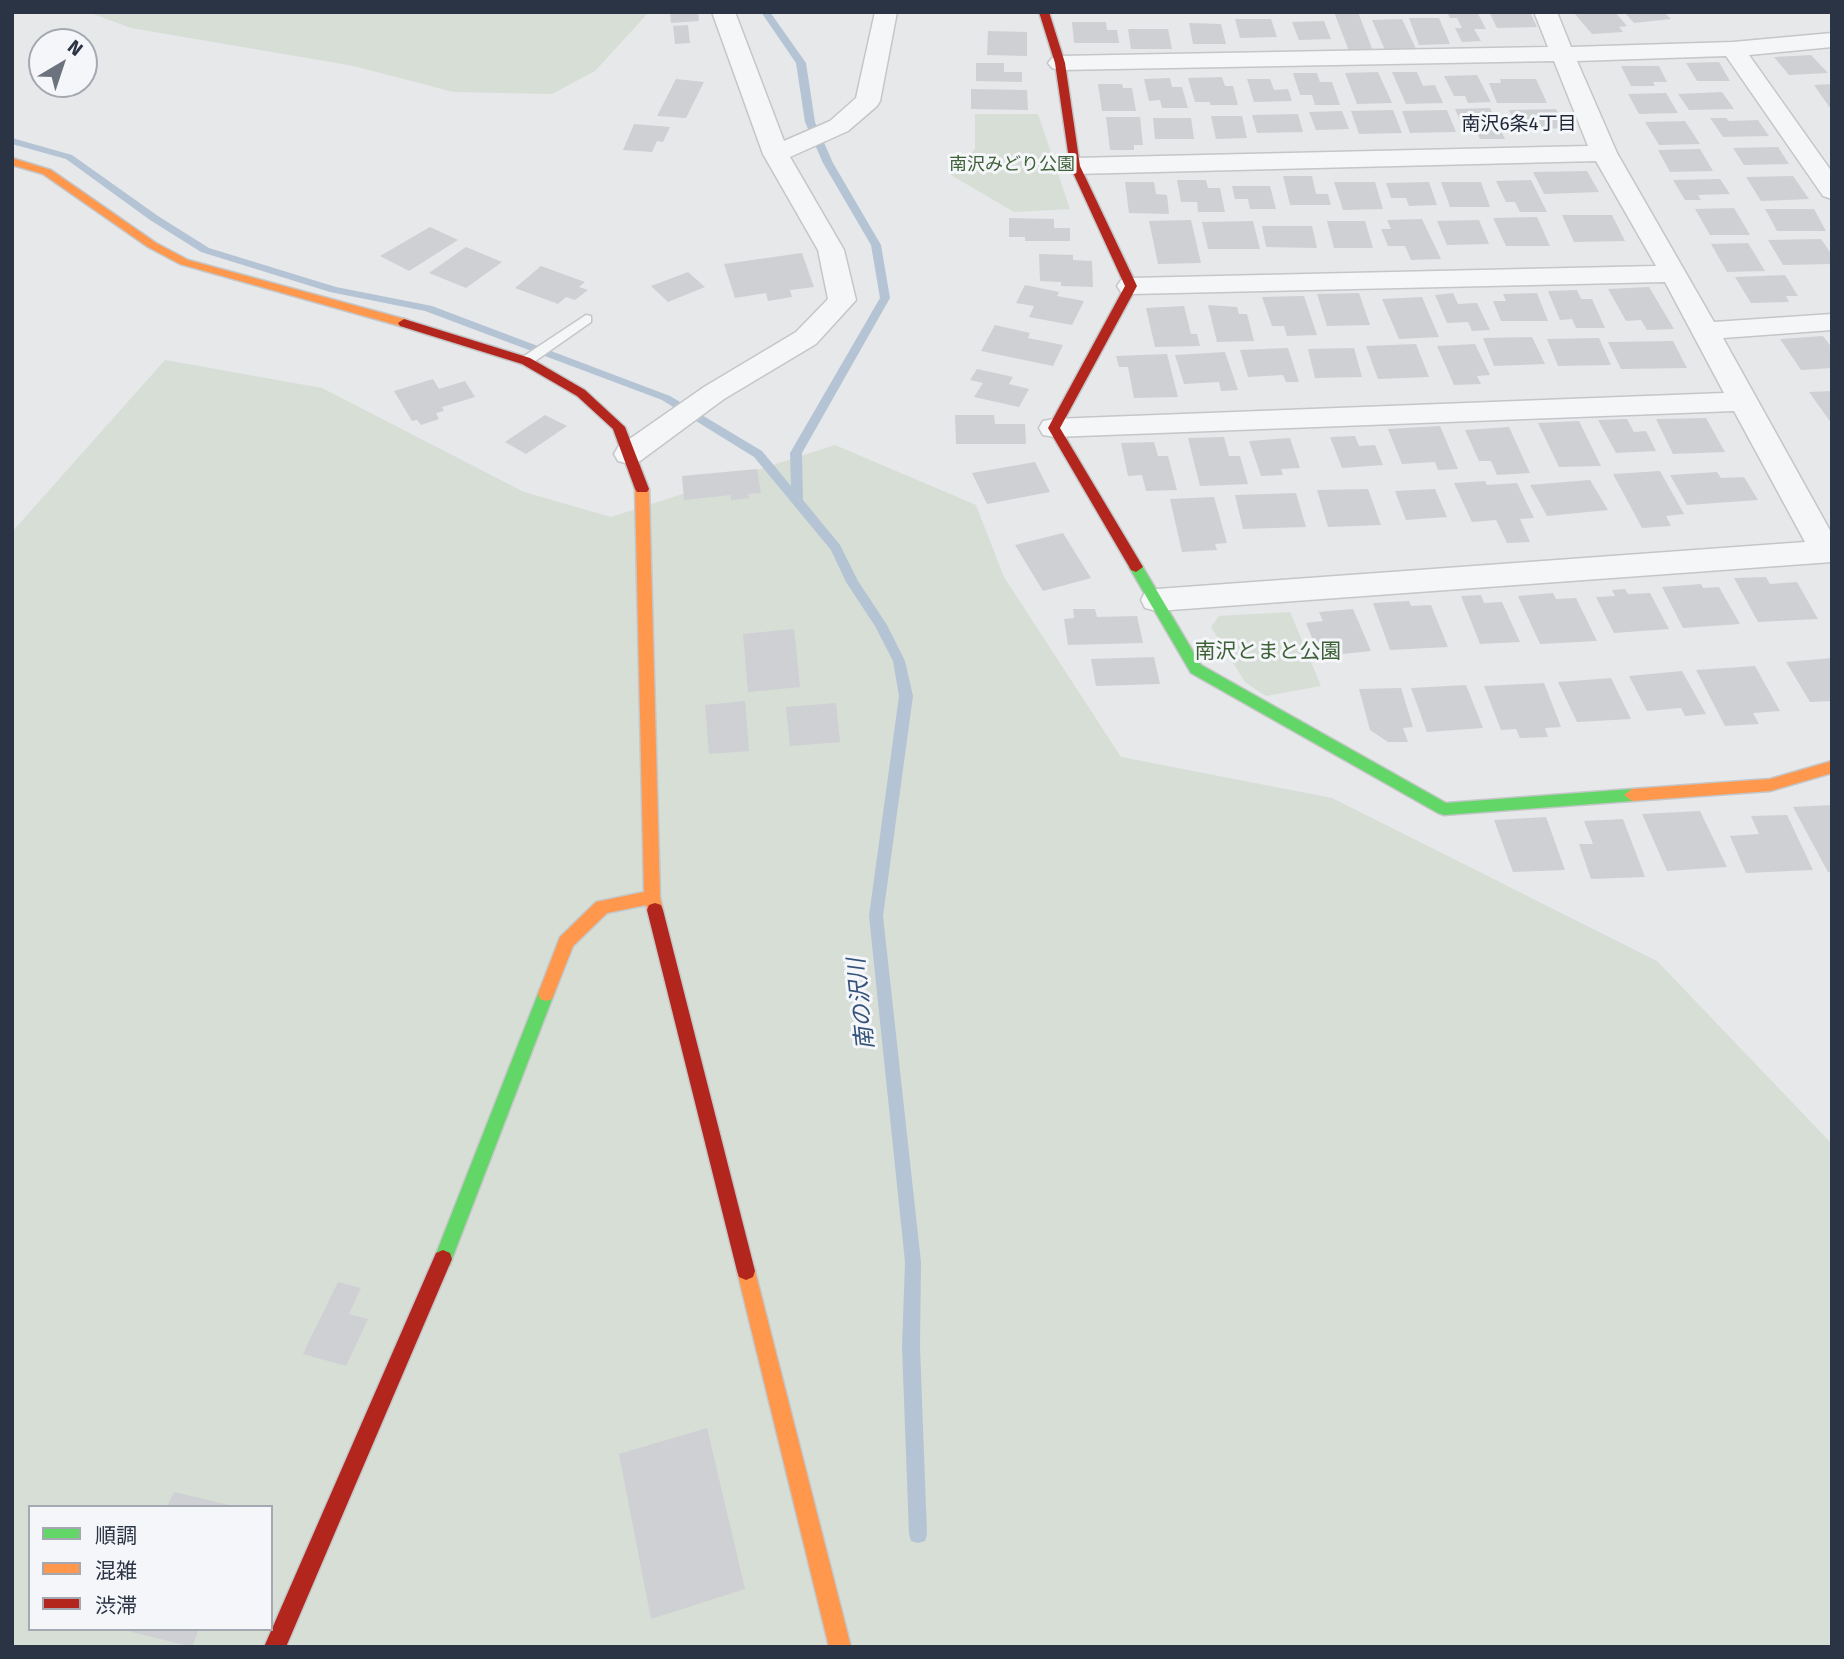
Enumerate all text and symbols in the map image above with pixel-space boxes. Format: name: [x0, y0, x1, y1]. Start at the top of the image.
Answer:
north arrow: [28, 28, 98, 98]
text: N: [63, 35, 87, 61]
district label: 南沢6条4丁目: [1461, 114, 1577, 136]
park label: 南沢みどり公園: [949, 154, 1075, 176]
park label: 南沢とまと公園: [1195, 639, 1341, 665]
water label: 南の沢川: [843, 957, 881, 1051]
legend: [28, 1505, 273, 1631]
text: 順調: [95, 1523, 137, 1549]
text: 混雑: [95, 1558, 137, 1584]
text: 渋滞: [95, 1593, 137, 1619]

